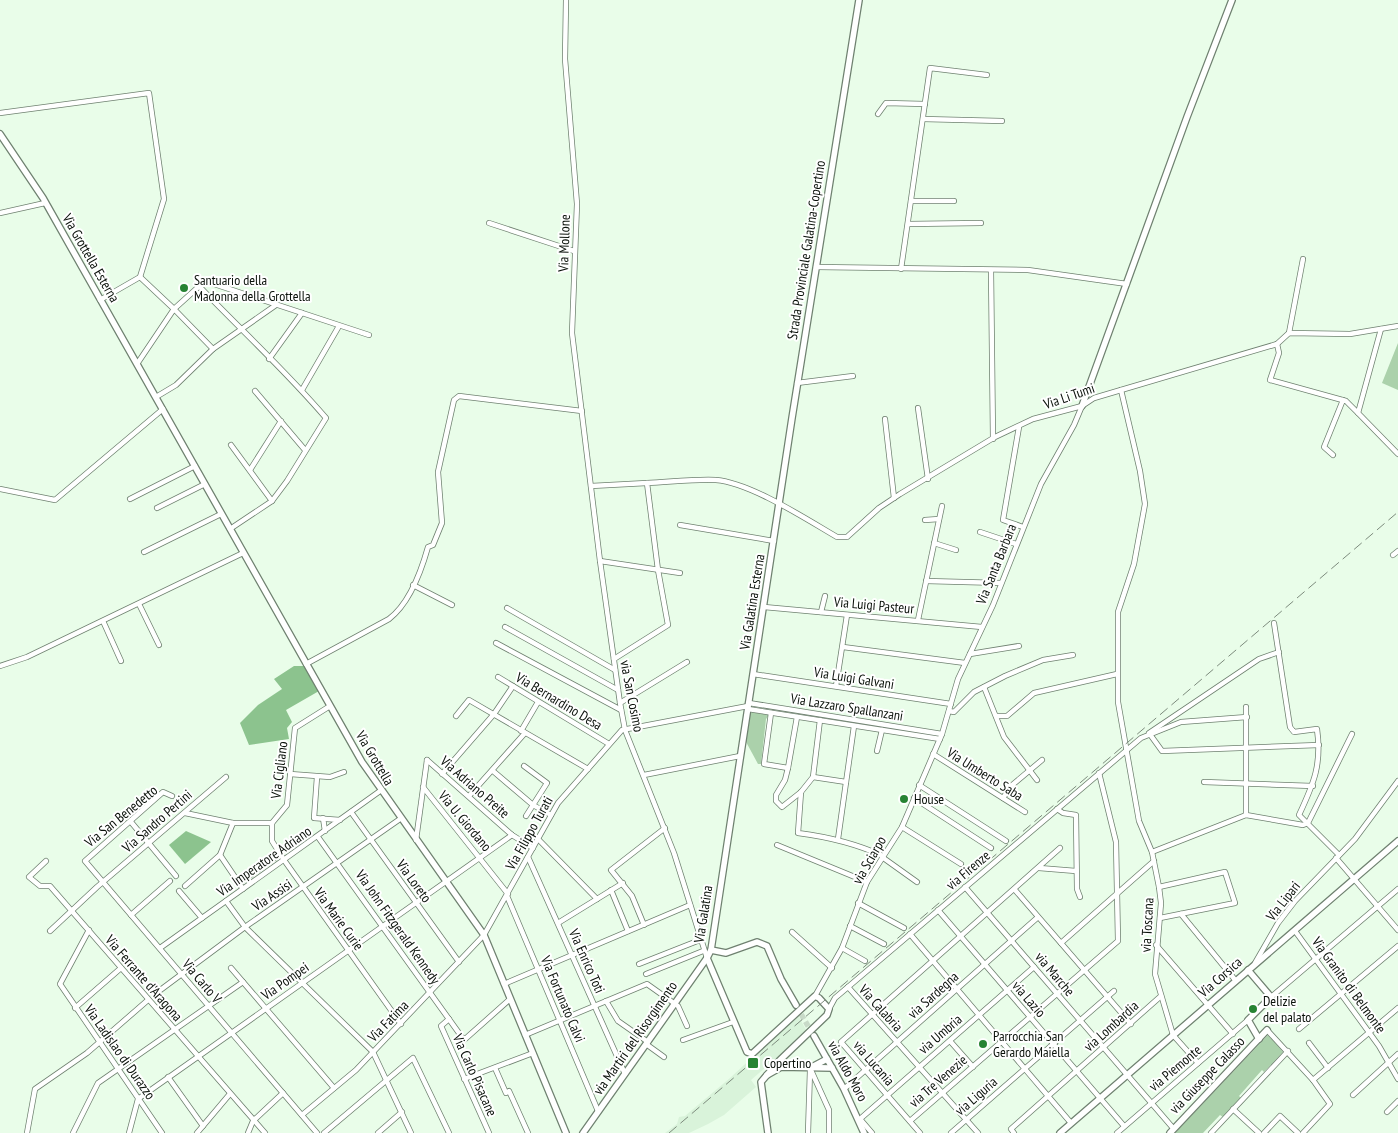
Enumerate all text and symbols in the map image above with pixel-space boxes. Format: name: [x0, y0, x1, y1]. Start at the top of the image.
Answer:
street label: Strada Provinciale Galatina-Copertino: [783, 159, 829, 341]
street label: Via Grottella Esterna: [58, 210, 124, 305]
street label: Via Mollone: [554, 214, 574, 273]
place label: Santuario della Madonna della Grottella: [194, 271, 311, 305]
marker: Santuario della Madonna della Grottella: [178, 282, 190, 294]
street label: Via Li Tumi: [1040, 379, 1097, 413]
street label: Via Santa Barbara: [971, 521, 1020, 608]
street label: Via Galatina Esterna: [735, 553, 768, 652]
street label: Via Luigi Pasteur: [832, 592, 915, 617]
street label: via San Cosimo: [616, 659, 648, 733]
street label: Via Luigi Galvani: [812, 663, 895, 693]
street label: Via Bernardino Desa: [512, 668, 605, 734]
street label: Via Lazzaro Spallanzani: [788, 689, 905, 725]
street label: Via Grottella: [351, 727, 398, 789]
street label: Via Cigliano: [266, 740, 291, 801]
street label: Via Umberto Saba: [943, 743, 1026, 805]
street label: Via Adriano Preite: [436, 751, 514, 822]
street label: Via San Benedetto: [80, 781, 161, 851]
street label: Via Sandro Pertini: [118, 786, 196, 857]
street label: Via U. Giordano: [434, 786, 496, 855]
place label: House: [914, 790, 944, 808]
street label: Via Filippo Turati: [501, 793, 557, 874]
marker: House: [898, 793, 910, 805]
street label: Via Imperatore Adriano: [213, 822, 315, 901]
street label: via Sciarpo: [848, 833, 890, 887]
street label: via Firenze: [942, 846, 994, 894]
street label: Via Loreto: [392, 855, 436, 906]
street label: Via John Fitzgerald Kennedy: [351, 866, 445, 988]
street label: Via Assisi: [248, 875, 296, 915]
street label: Via Lipari: [1261, 878, 1304, 925]
street label: Via Marie Curie: [310, 883, 368, 954]
street label: Via Galatina: [689, 884, 716, 945]
street label: via Toscana: [1137, 897, 1157, 953]
street label: Via Enrico Toti: [564, 925, 609, 996]
street label: Via Ferrante d'Aragona: [101, 930, 186, 1025]
street label: Via Granito di Belmonte: [1307, 932, 1390, 1037]
street label: via Marche: [1031, 948, 1079, 1000]
street label: Via Fortunato Calvi: [536, 952, 589, 1045]
street label: Via Corsica: [1194, 953, 1246, 1002]
street label: Via Carlo V: [178, 954, 226, 1007]
street label: Via Pompei: [257, 958, 312, 1004]
street label: via Sardegna: [904, 968, 962, 1022]
street label: via Lazio: [1008, 977, 1050, 1021]
street label: via Martiri del Risorgimento: [589, 978, 681, 1098]
street label: Via Calabria: [854, 980, 907, 1035]
place label: Delizie del palato: [1263, 992, 1311, 1026]
street label: Via Fatima: [363, 996, 412, 1046]
street label: via Lombardia: [1080, 997, 1142, 1055]
street label: Via Ladislao di Durazzo: [80, 1000, 159, 1103]
marker: Delizie del palato: [1247, 1003, 1259, 1015]
street label: via Umbria: [914, 1010, 966, 1058]
place label: Parrocchia San Gerardo Maiella: [993, 1027, 1069, 1061]
street label: Via Carlo Pisacane: [448, 1030, 501, 1119]
street label: via Giuseppe Calasso: [1166, 1033, 1248, 1117]
street label: via Lucania: [849, 1037, 899, 1089]
street label: via Aldo Moro: [824, 1038, 872, 1104]
marker: Parrocchia San Gerardo Maiella: [977, 1038, 989, 1050]
street label: via Piemonte: [1145, 1041, 1205, 1095]
street label: via Tre Venezie: [905, 1051, 971, 1111]
place label: Copertino: [764, 1054, 811, 1072]
marker: Copertino: [746, 1056, 760, 1070]
street label: via Liguria: [951, 1073, 1001, 1119]

